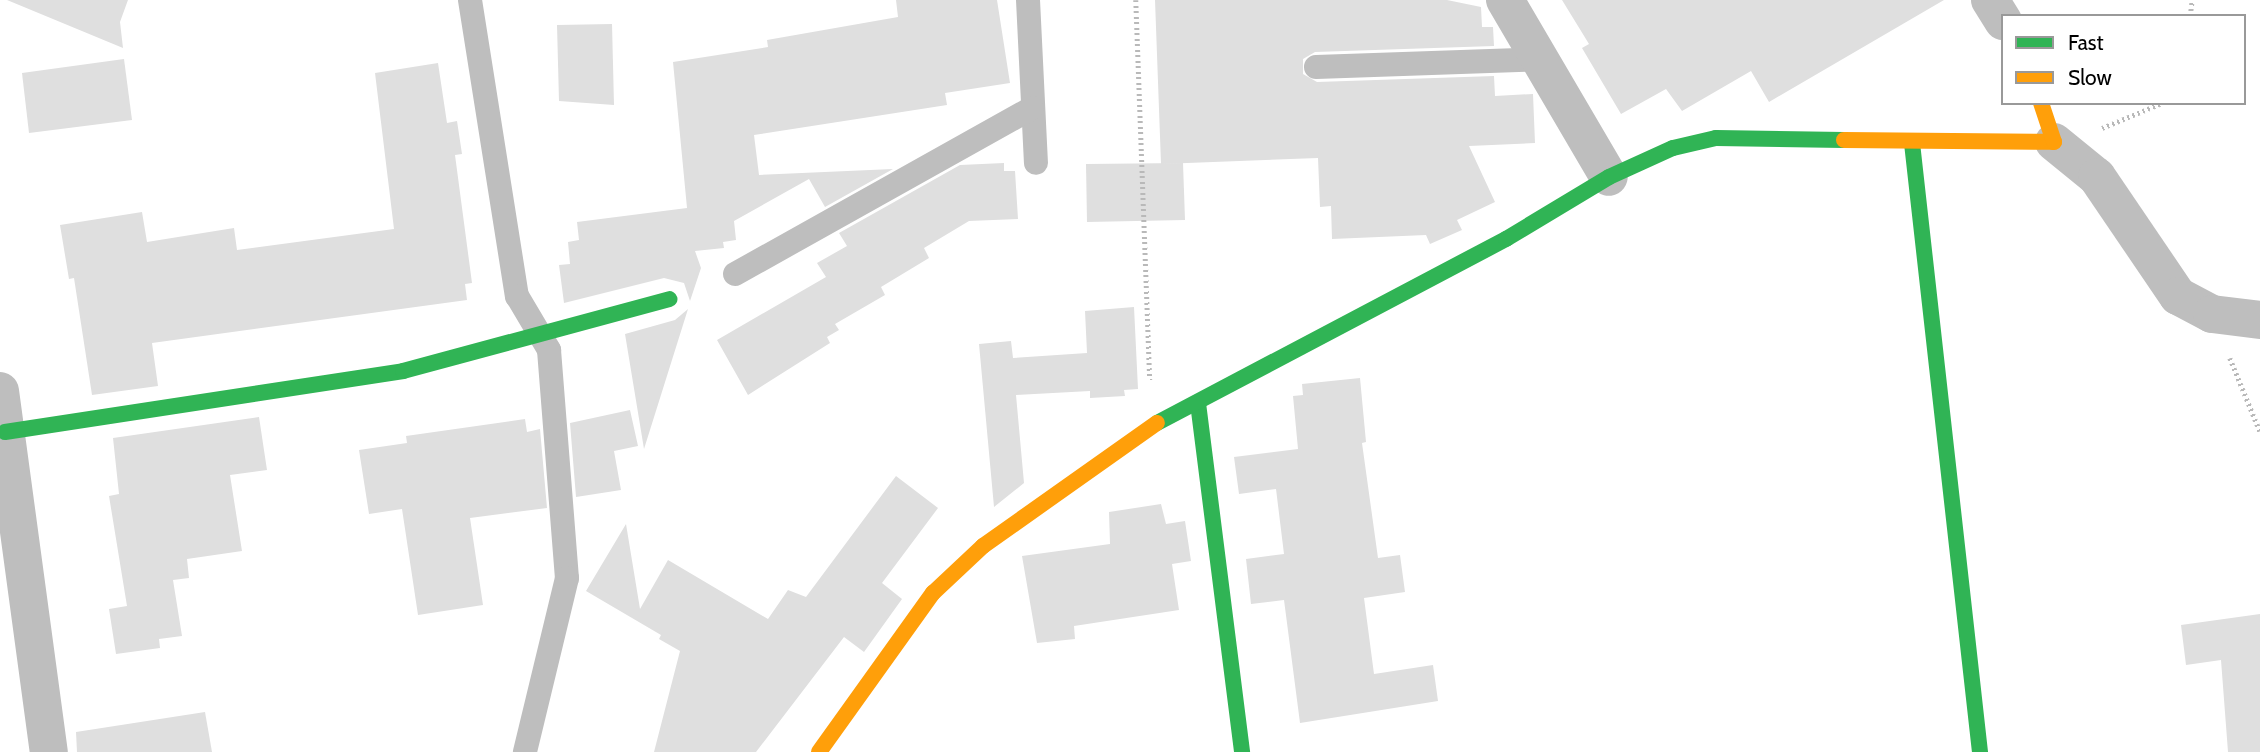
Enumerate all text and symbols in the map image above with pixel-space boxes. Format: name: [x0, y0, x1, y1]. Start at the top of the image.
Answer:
legend: [2001, 14, 2246, 105]
text: Fast: [2068, 30, 2104, 55]
text: Slow: [2068, 65, 2112, 90]

